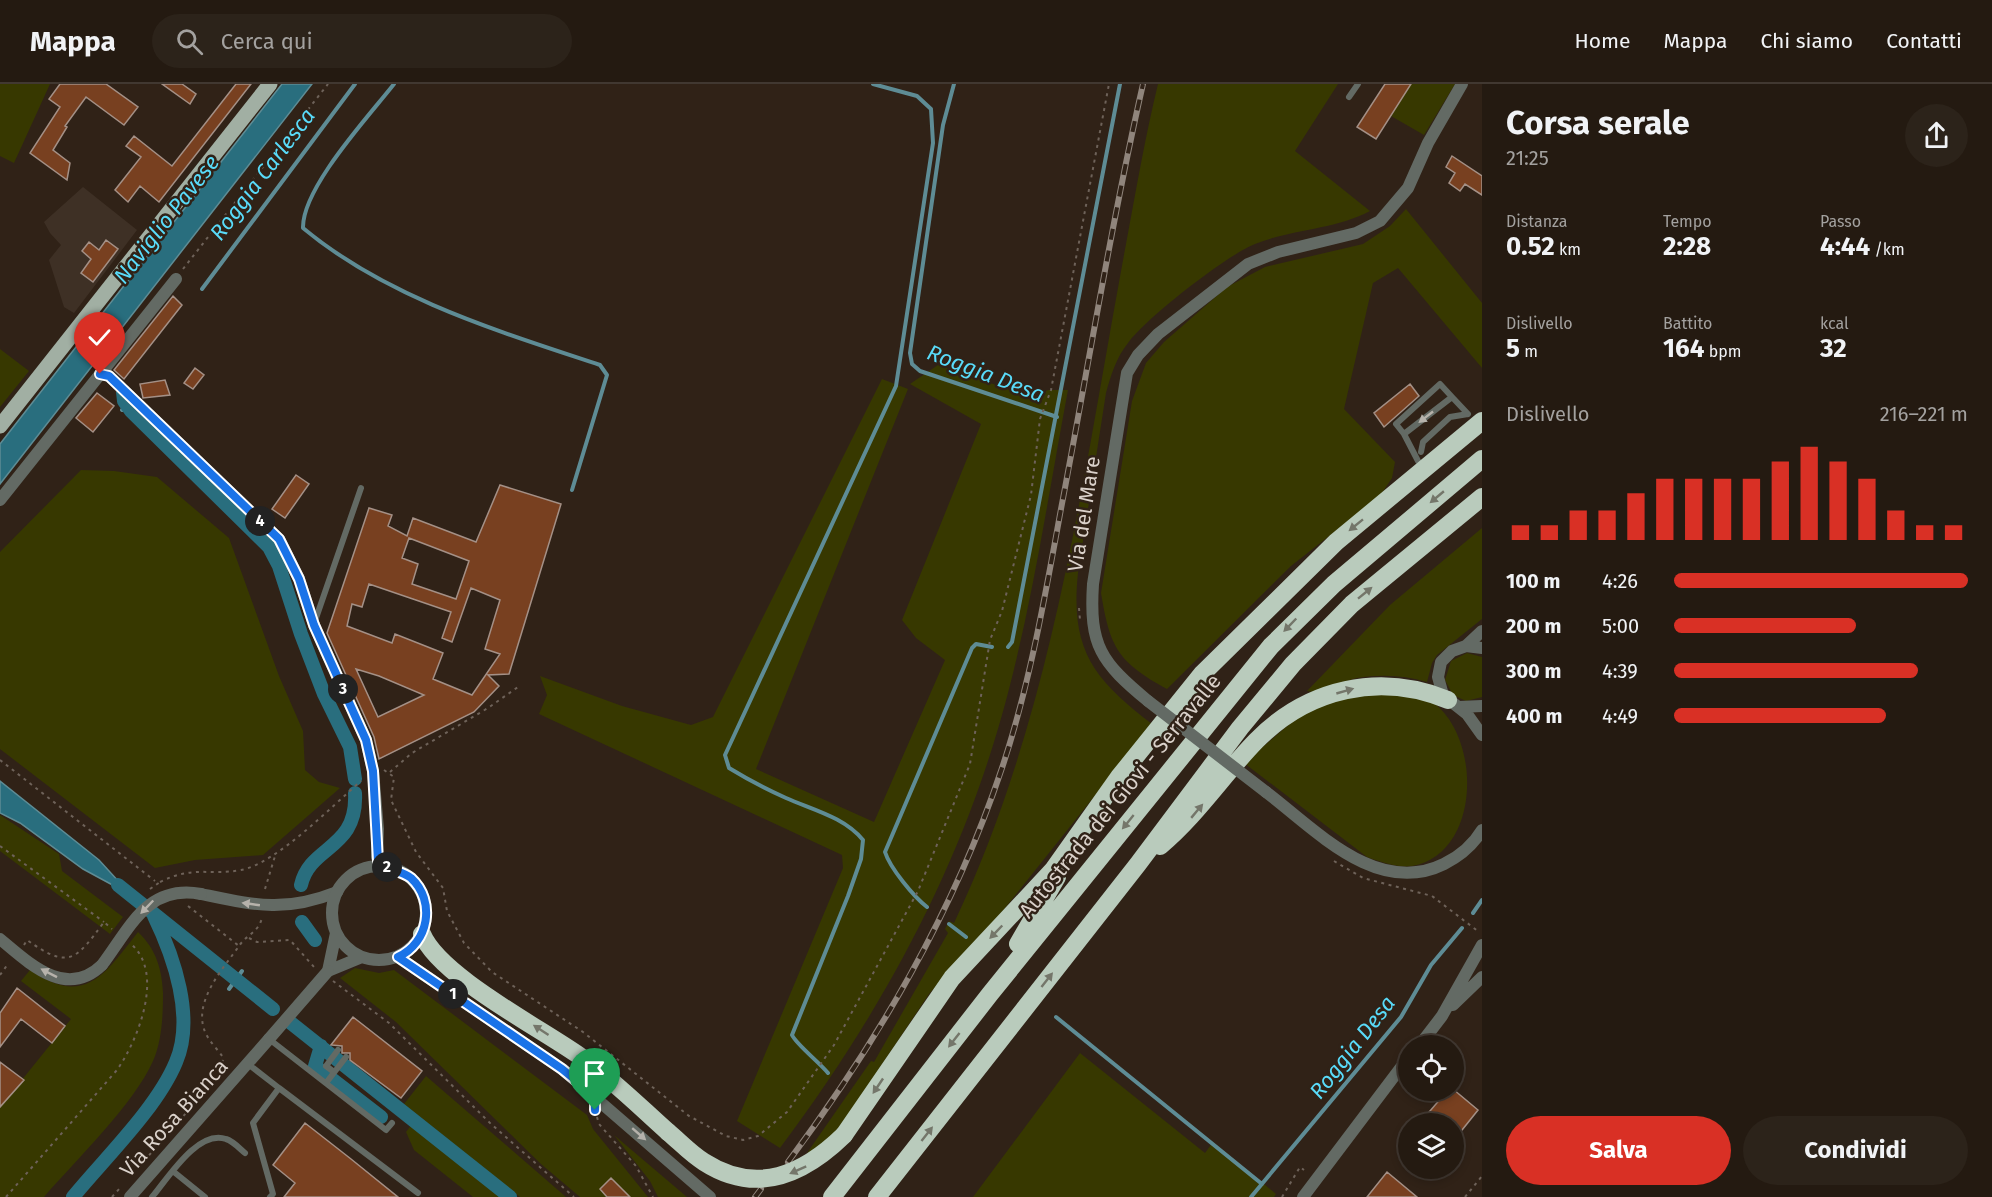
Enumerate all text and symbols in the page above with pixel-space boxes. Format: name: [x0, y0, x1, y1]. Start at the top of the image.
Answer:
search box: [152, 14, 572, 68]
text: Mappa: [30, 25, 116, 58]
icon: search: [173, 25, 206, 58]
text: Cerca qui: [221, 28, 313, 55]
text: Home: [1574, 28, 1630, 54]
text: Mappa: [1663, 28, 1727, 54]
text: Chi siamo: [1760, 28, 1853, 54]
text: Contatti: [1886, 28, 1962, 54]
water label: Roggia Carlesca: [204, 103, 321, 246]
text: Corsa serale: [1506, 103, 1690, 143]
button: share: [1905, 104, 1968, 167]
text: 21:25: [1506, 146, 1549, 170]
water label: Naviglio Pavese: [108, 150, 225, 289]
text: Distanza: [1506, 212, 1568, 231]
text: Tempo: [1663, 212, 1712, 231]
text: Passo: [1820, 212, 1861, 231]
text: 0.52: [1506, 231, 1555, 262]
text: 2:28: [1663, 231, 1711, 262]
text: 4:44: [1820, 231, 1870, 262]
text: km: [1555, 240, 1581, 259]
text: /km: [1870, 240, 1905, 259]
pin: [74, 312, 125, 374]
text: Dislivello: [1506, 314, 1573, 333]
text: Battito: [1663, 314, 1712, 333]
text: kcal: [1820, 314, 1849, 333]
icon: check: [83, 321, 116, 354]
text: 5: [1506, 333, 1520, 364]
text: 164: [1663, 333, 1704, 364]
text: 32: [1820, 333, 1847, 364]
water label: Roggia Desa: [923, 339, 1048, 408]
text: m: [1520, 342, 1538, 361]
text: bpm: [1704, 342, 1741, 361]
text: Dislivello: [1506, 402, 1589, 426]
text: 216–221 m: [1880, 402, 1968, 426]
one-way arrow: [1418, 411, 1433, 423]
street label: Via del Mare: [1062, 454, 1106, 574]
one-way arrow: [1430, 490, 1445, 503]
pin: 4: [245, 506, 275, 536]
text: 4: [255, 511, 265, 530]
one-way arrow: [1348, 519, 1364, 532]
text: 100 m: [1506, 569, 1560, 593]
text: 4:26: [1602, 569, 1638, 593]
one-way arrow: [1357, 587, 1373, 600]
text: 200 m: [1506, 614, 1561, 638]
text: 5:00: [1602, 614, 1639, 638]
one-way arrow: [1284, 618, 1298, 632]
text: 300 m: [1506, 659, 1561, 683]
text: 4:39: [1602, 659, 1638, 683]
street label: Autostrada dei Giovi - Serravalle: [1013, 669, 1227, 923]
pin: 3: [328, 674, 358, 704]
text: 3: [339, 679, 347, 698]
one-way arrow: [1336, 686, 1354, 695]
text: 400 m: [1506, 704, 1562, 728]
text: 4:49: [1602, 704, 1638, 728]
one-way arrow: [1190, 804, 1203, 819]
one-way arrow: [1122, 815, 1134, 830]
pin: 2: [372, 852, 402, 882]
text: 2: [383, 857, 391, 876]
one-way arrow: [140, 899, 154, 914]
one-way arrow: [242, 899, 261, 908]
one-way arrow: [990, 925, 1004, 939]
one-way arrow: [41, 969, 58, 978]
one-way arrow: [1041, 972, 1053, 988]
pin: 1: [438, 979, 468, 1009]
text: 1: [449, 984, 457, 1003]
water label: Roggia Desa: [1304, 990, 1401, 1104]
one-way arrow: [533, 1025, 549, 1036]
one-way arrow: [947, 1032, 960, 1048]
map controls: [1398, 1035, 1464, 1179]
button: locate: [1398, 1035, 1464, 1101]
pin: [569, 1048, 620, 1110]
street label: Via Rosa Bianca: [114, 1054, 234, 1182]
icon: arrive: [578, 1057, 611, 1090]
one-way arrow: [872, 1078, 884, 1094]
button: layers: [1398, 1113, 1464, 1179]
button: Salva: [1506, 1116, 1731, 1185]
button: Condividi: [1743, 1116, 1968, 1185]
one-way arrow: [921, 1126, 933, 1141]
one-way arrow: [631, 1127, 646, 1140]
one-way arrow: [790, 1165, 807, 1174]

